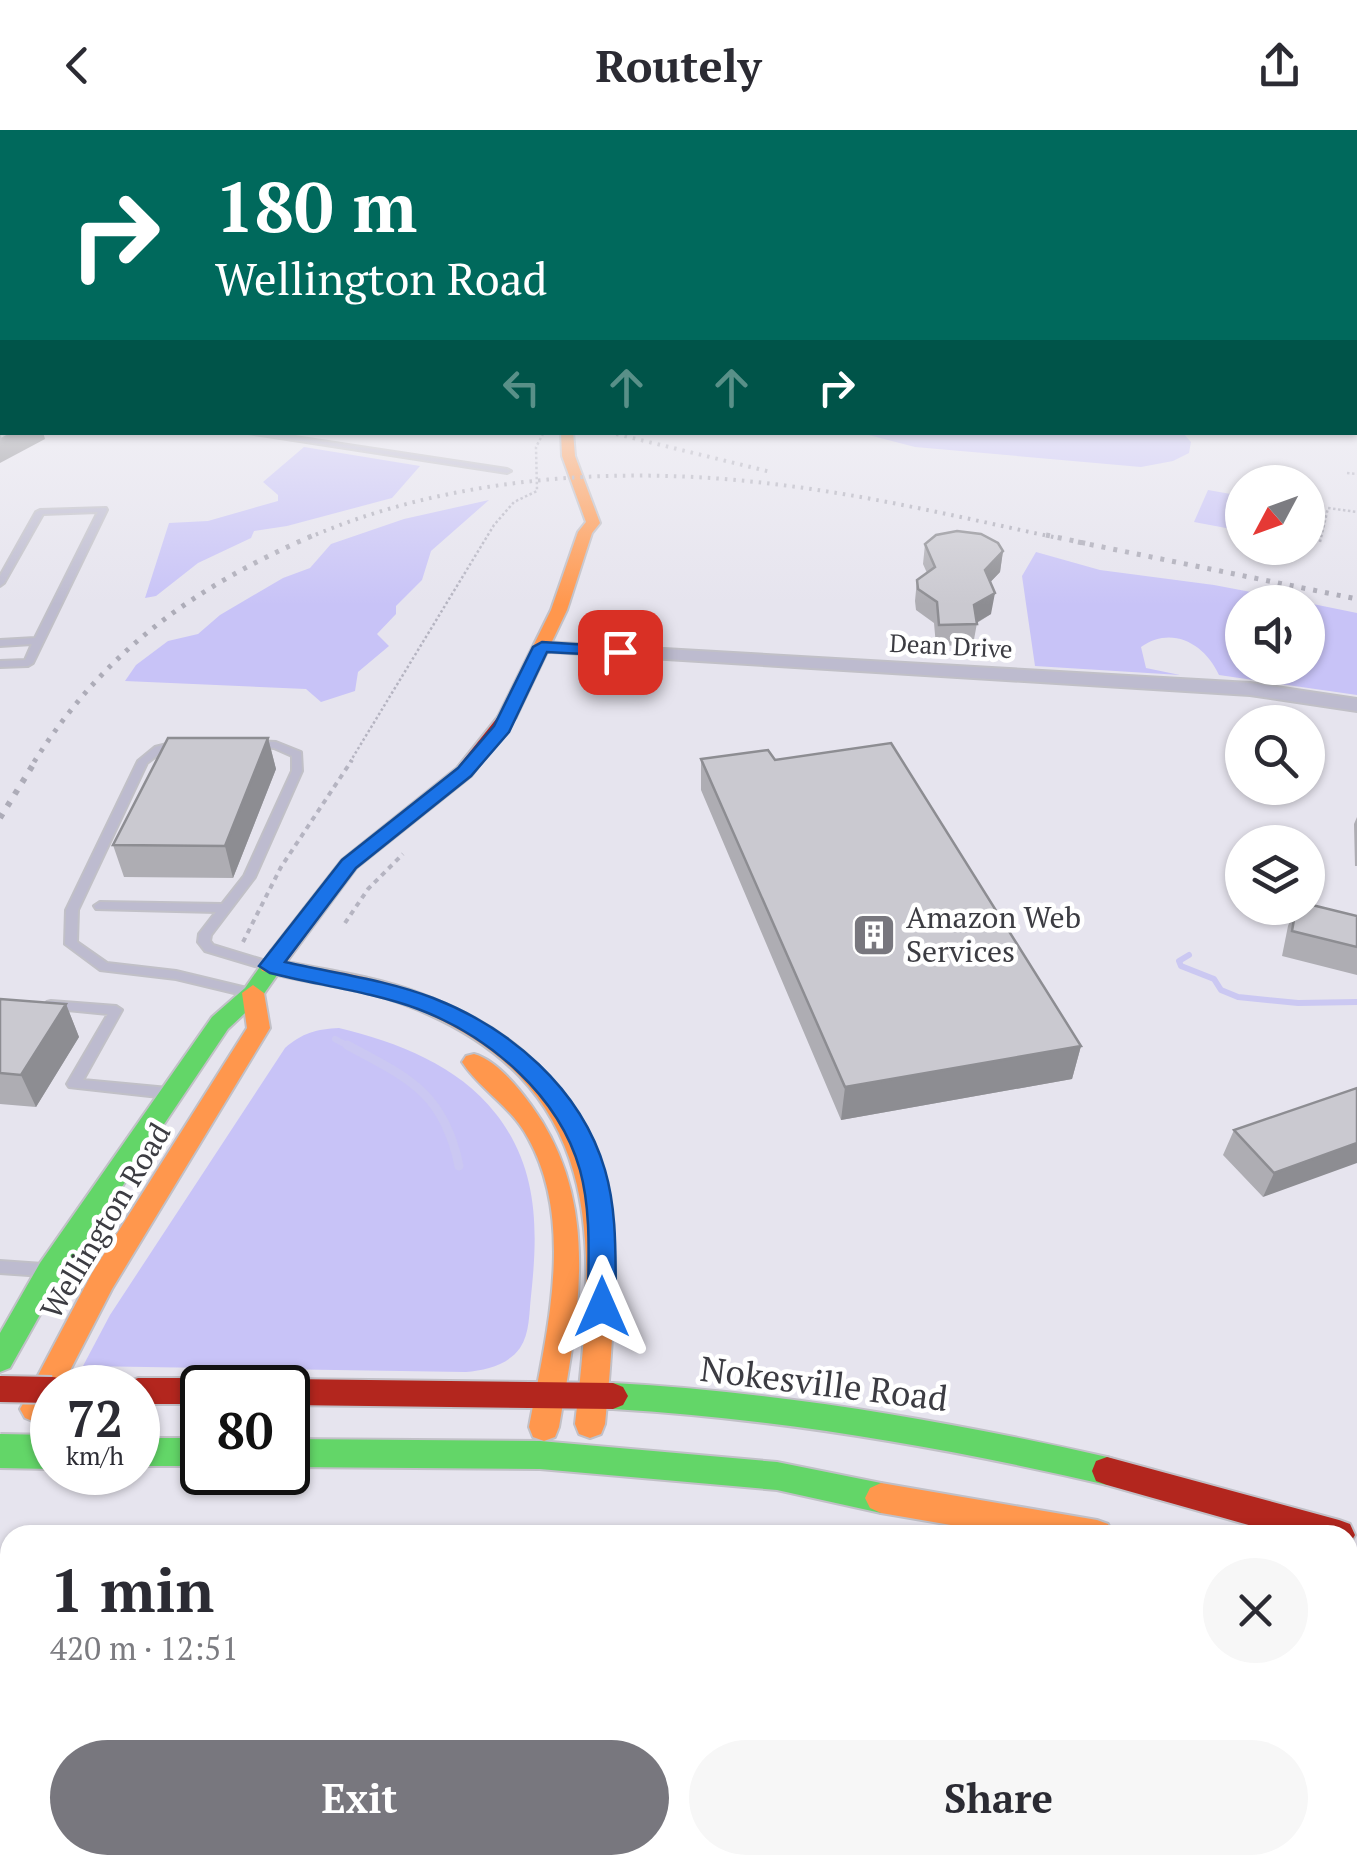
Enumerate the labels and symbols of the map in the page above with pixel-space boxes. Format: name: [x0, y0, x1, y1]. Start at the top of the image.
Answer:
north arrow: [1225, 465, 1325, 565]
pin: [578, 610, 663, 695]
street label: Dean Drive: [889, 626, 1014, 665]
place label: Amazon Web Services: [906, 897, 1081, 971]
building icon: Amazon Web Services: [851, 912, 897, 958]
street label: Wellington Road: [31, 1115, 179, 1326]
position arrow: [550, 1255, 654, 1359]
street label: Nokesville Road: [698, 1345, 950, 1421]
speed limit sign: 80: [180, 1365, 310, 1495]

